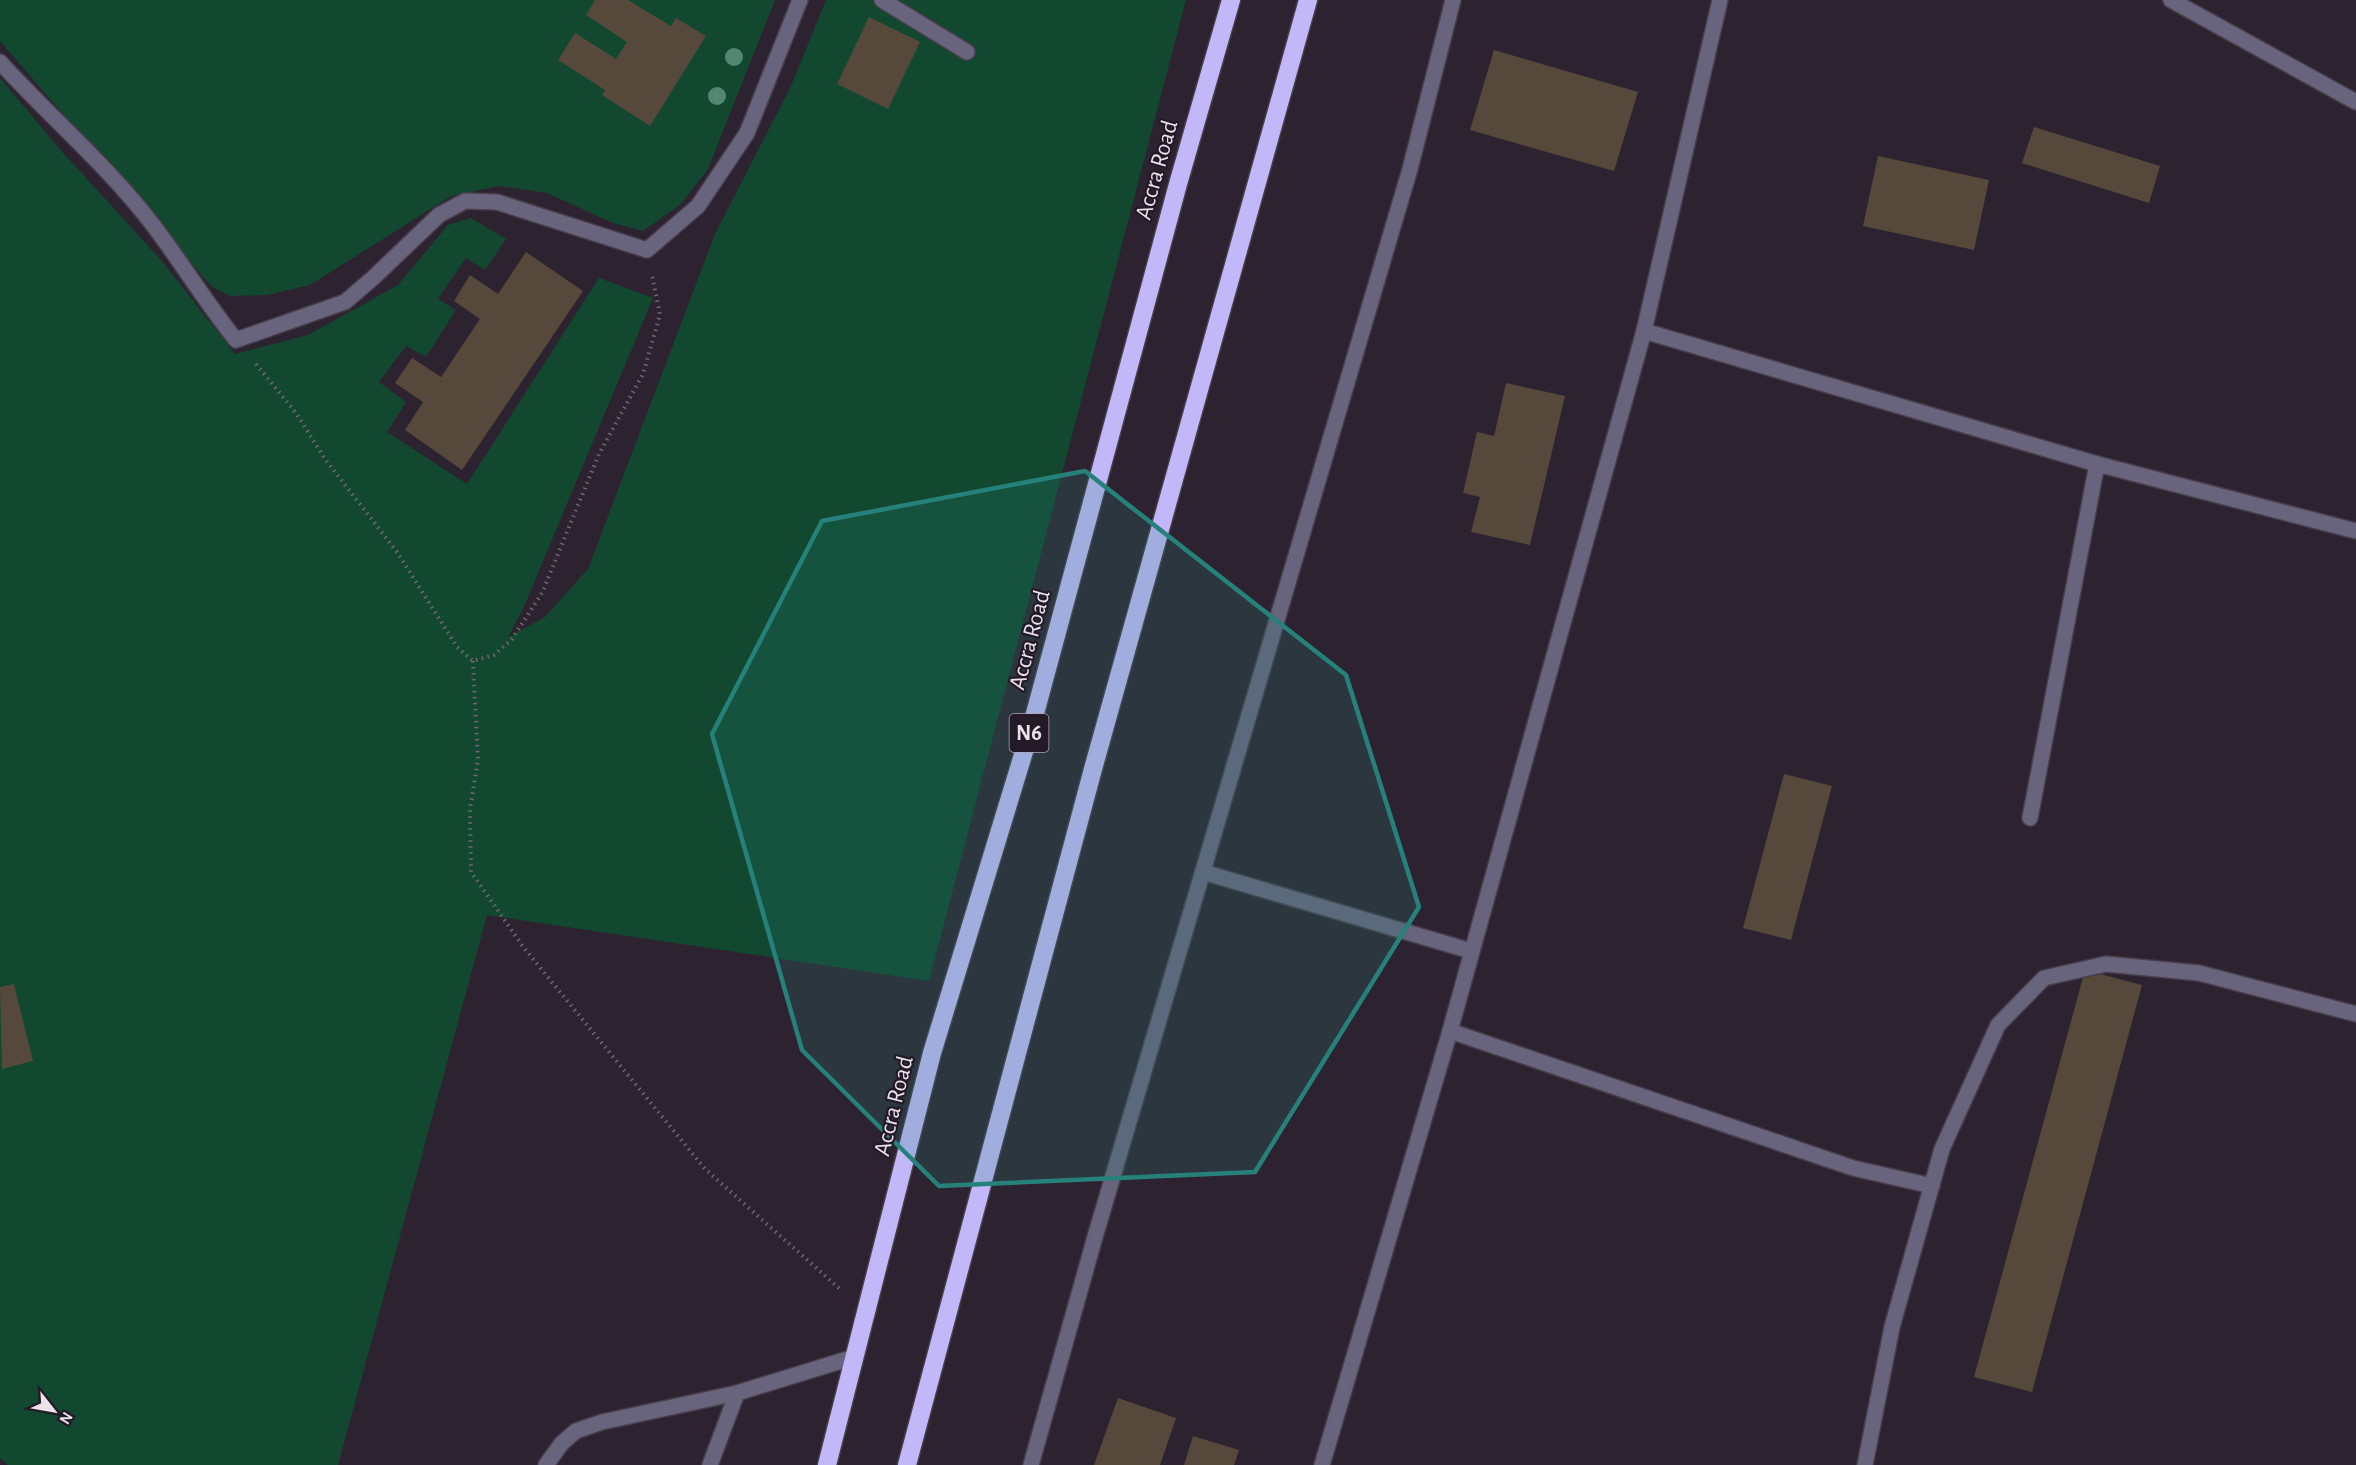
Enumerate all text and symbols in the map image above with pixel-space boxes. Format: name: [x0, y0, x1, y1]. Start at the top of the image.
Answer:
street label: Accra Road: [1131, 118, 1183, 222]
street label: Accra Road: [1005, 588, 1055, 692]
road number: N6: [1010, 714, 1048, 752]
street label: Accra Road: [870, 1054, 918, 1158]
north arrow: [24, 1381, 84, 1441]
text: N: [56, 1409, 76, 1427]

